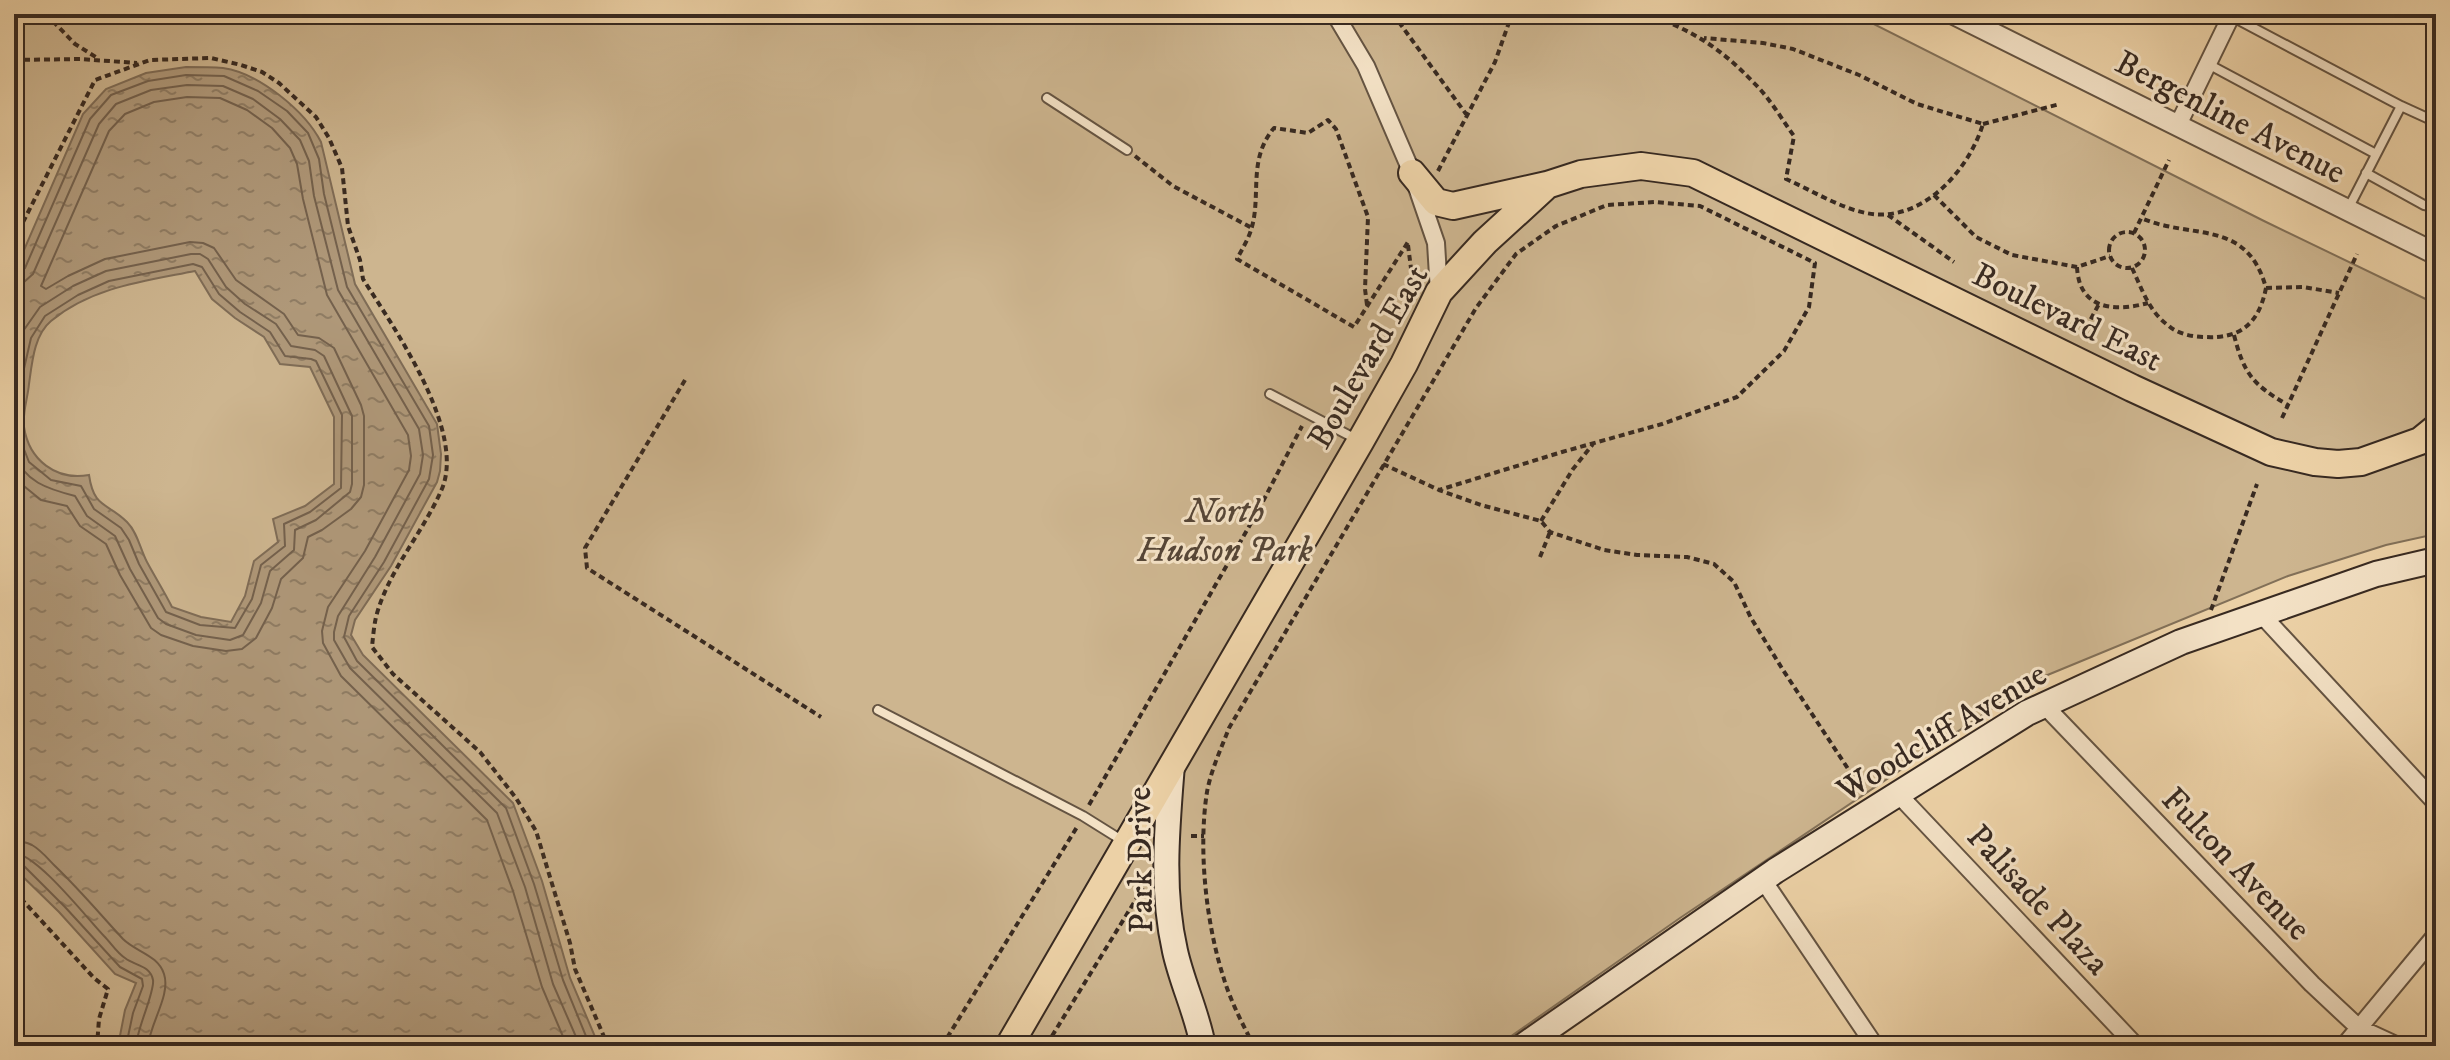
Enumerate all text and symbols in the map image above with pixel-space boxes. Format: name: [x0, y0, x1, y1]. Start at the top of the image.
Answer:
street label: Bergenline Avenue: [2108, 42, 2352, 194]
street label: Boulevard East: [1966, 254, 2169, 382]
street label: Boulevard East: [1299, 257, 1438, 457]
park label: North Hudson Park: [1136, 491, 1314, 572]
street label: Woodcliff Avenue: [1829, 654, 2055, 812]
street label: Fulton Avenue: [2152, 779, 2319, 950]
street label: Park Drive: [1119, 786, 1163, 934]
street label: Palisade Plaza: [1957, 816, 2118, 985]

